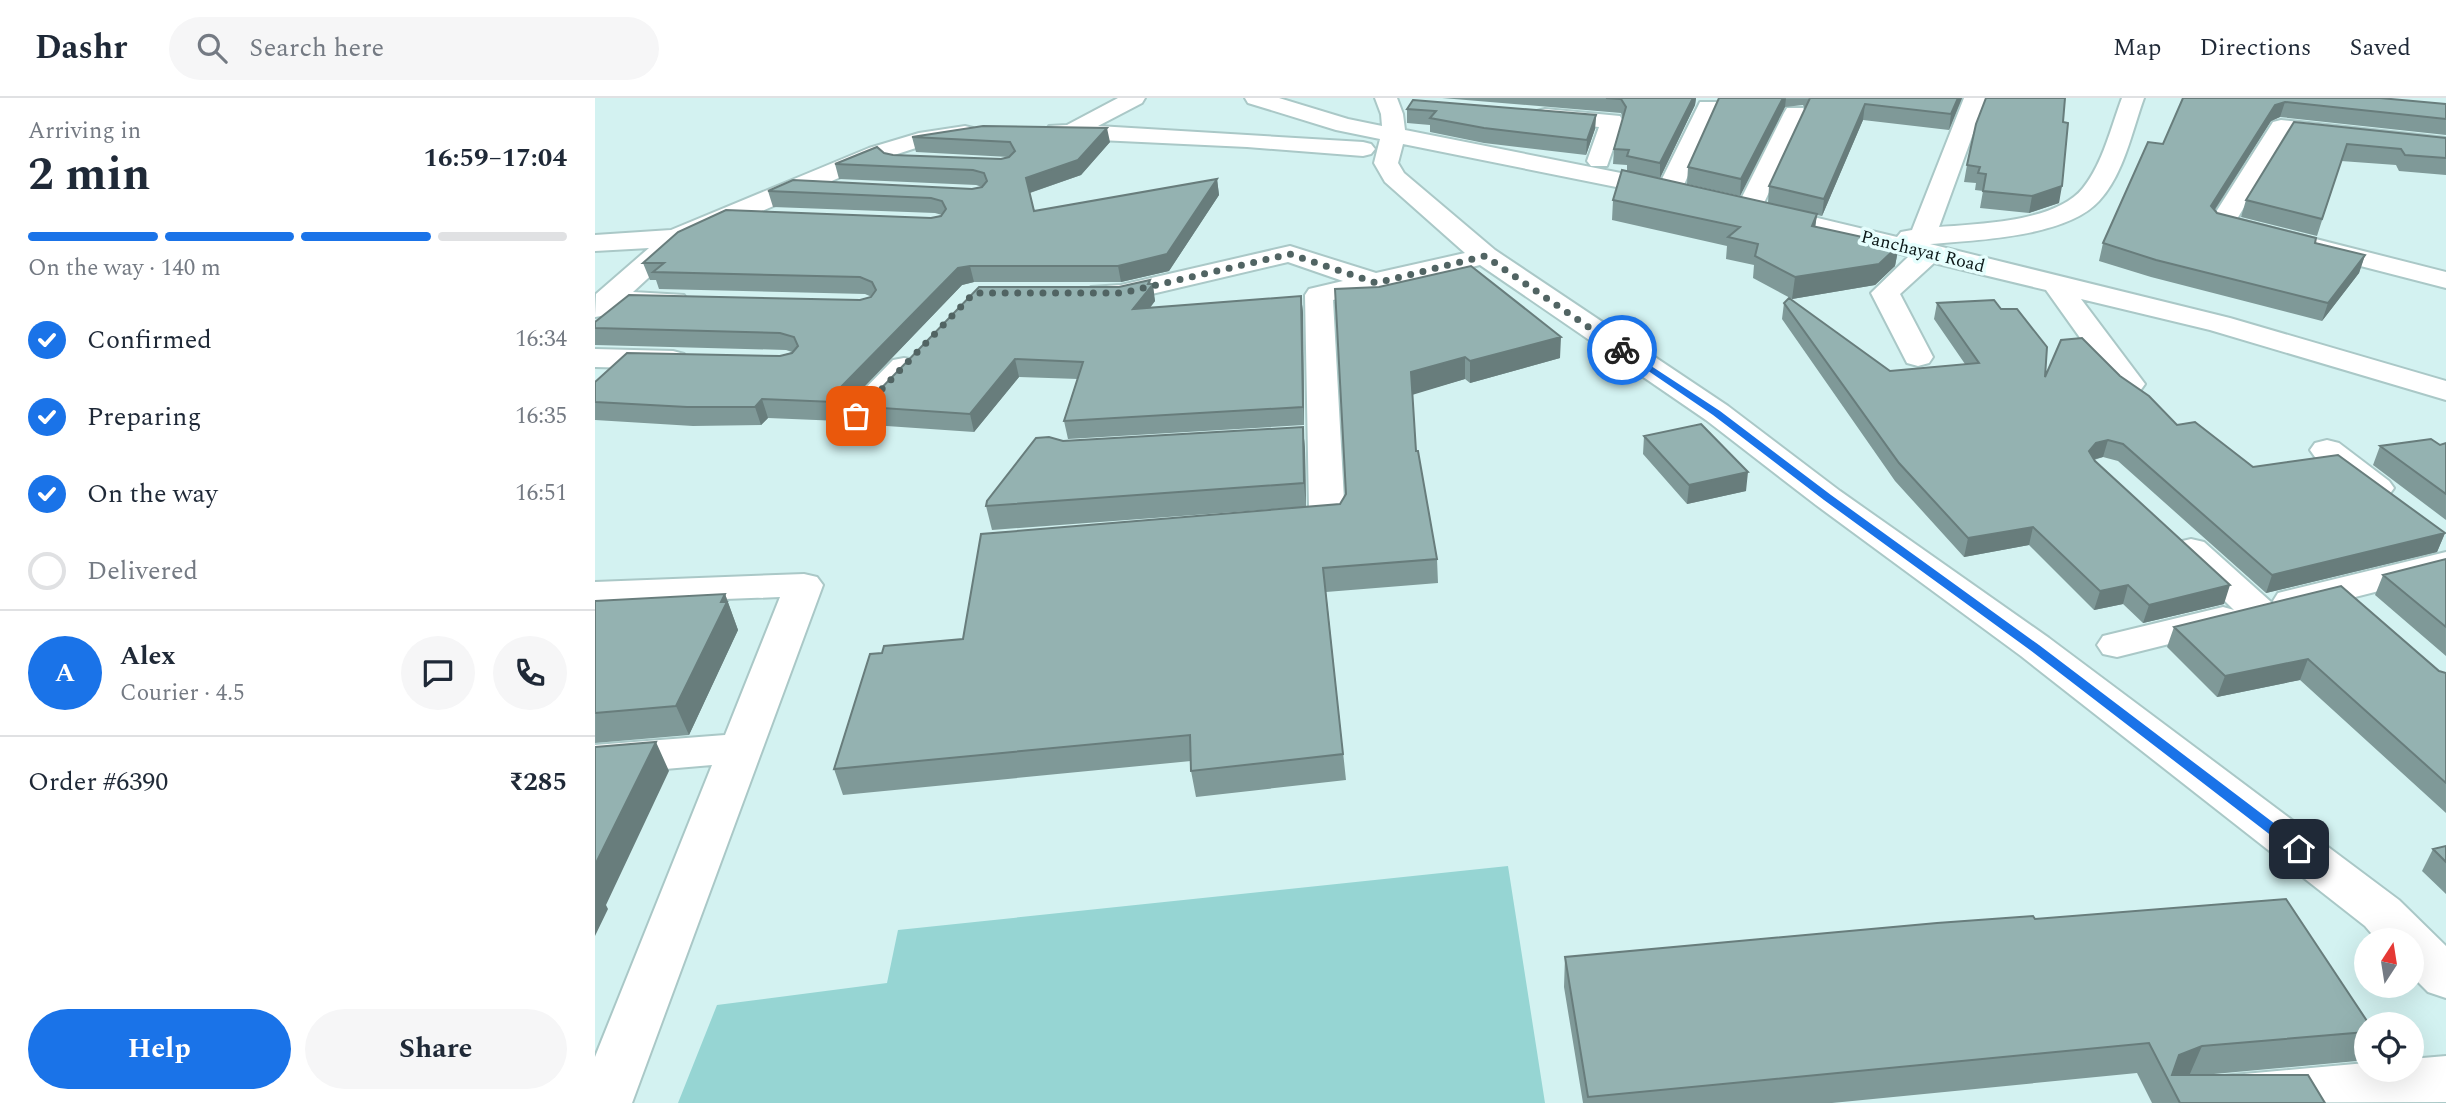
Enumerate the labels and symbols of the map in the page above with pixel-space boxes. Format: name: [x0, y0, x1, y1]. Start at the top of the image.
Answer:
street label: Panchayat Road: [1858, 223, 1988, 280]
courier: [1587, 315, 1657, 385]
pin: [826, 386, 886, 446]
pin: [2269, 819, 2329, 879]
north arrow: [2354, 928, 2424, 998]

